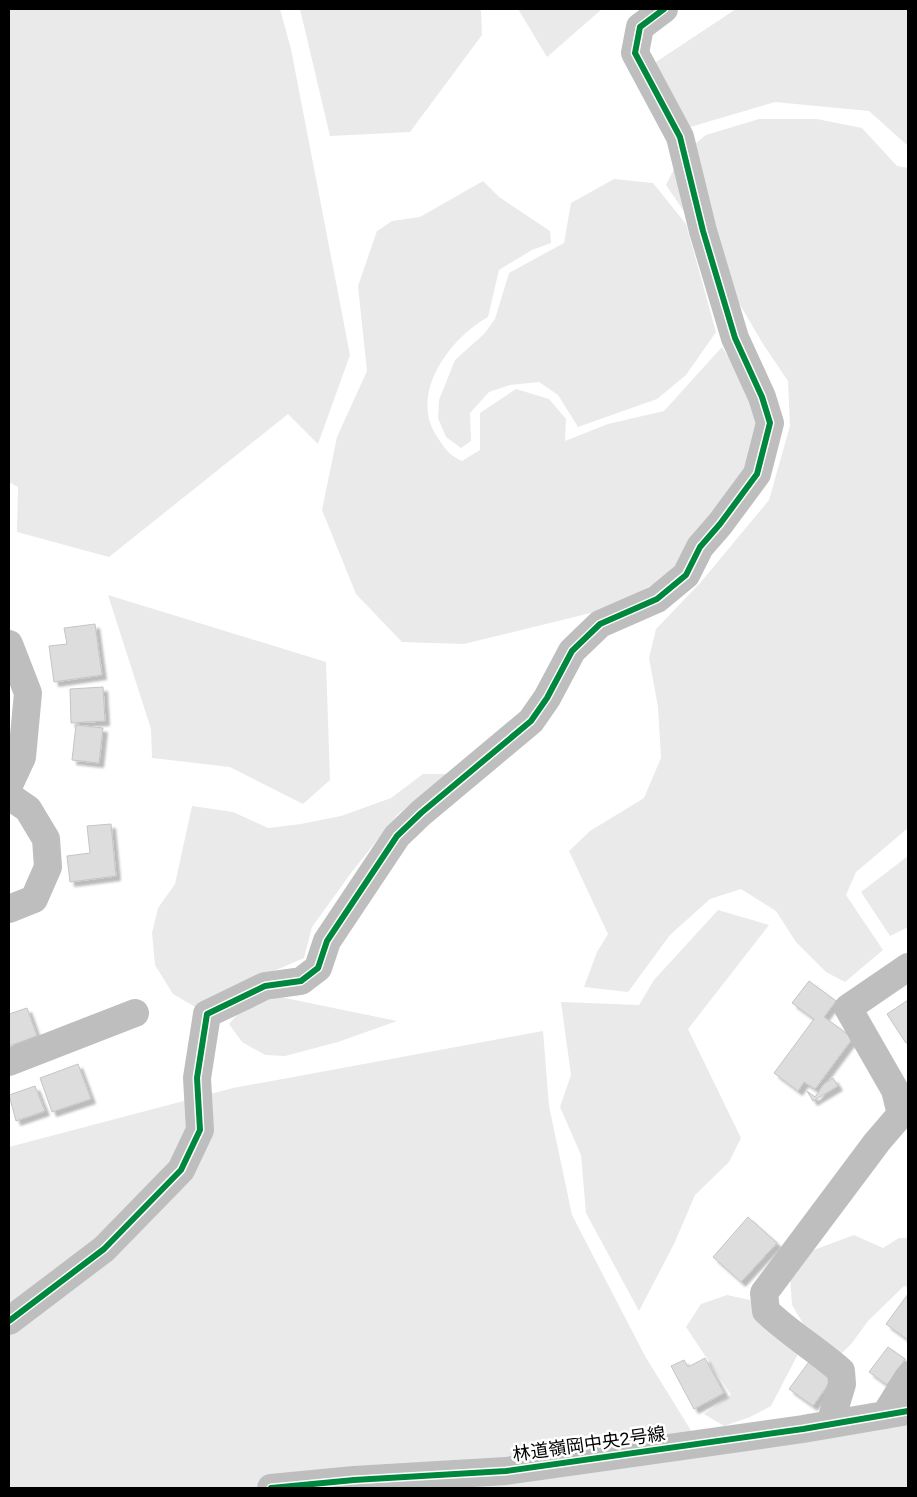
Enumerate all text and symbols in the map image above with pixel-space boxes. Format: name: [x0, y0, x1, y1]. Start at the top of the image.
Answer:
street label: 林道嶺岡中央2号線: [511, 1423, 667, 1465]

